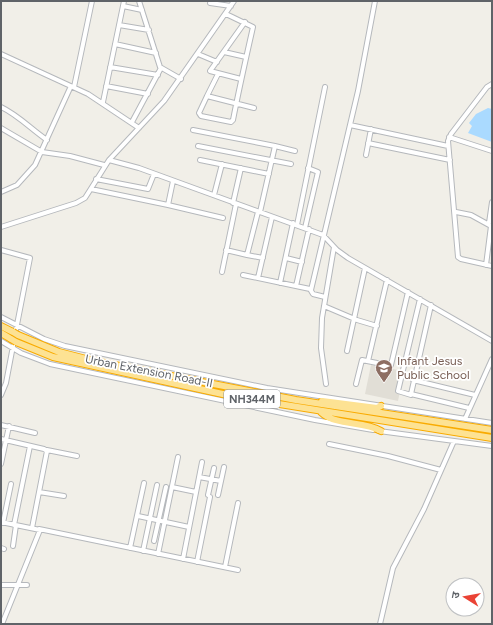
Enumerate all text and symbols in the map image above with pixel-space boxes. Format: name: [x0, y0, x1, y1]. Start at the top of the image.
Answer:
street label: Urban Extension Road-II: [84, 352, 214, 390]
place label: Infant Jesus Public School: [397, 354, 470, 382]
school or university icon: Infant Jesus Public School: [374, 358, 394, 383]
road number: NH344M: [224, 390, 280, 408]
north arrow: [445, 577, 485, 617]
text: उ: [449, 590, 463, 600]

